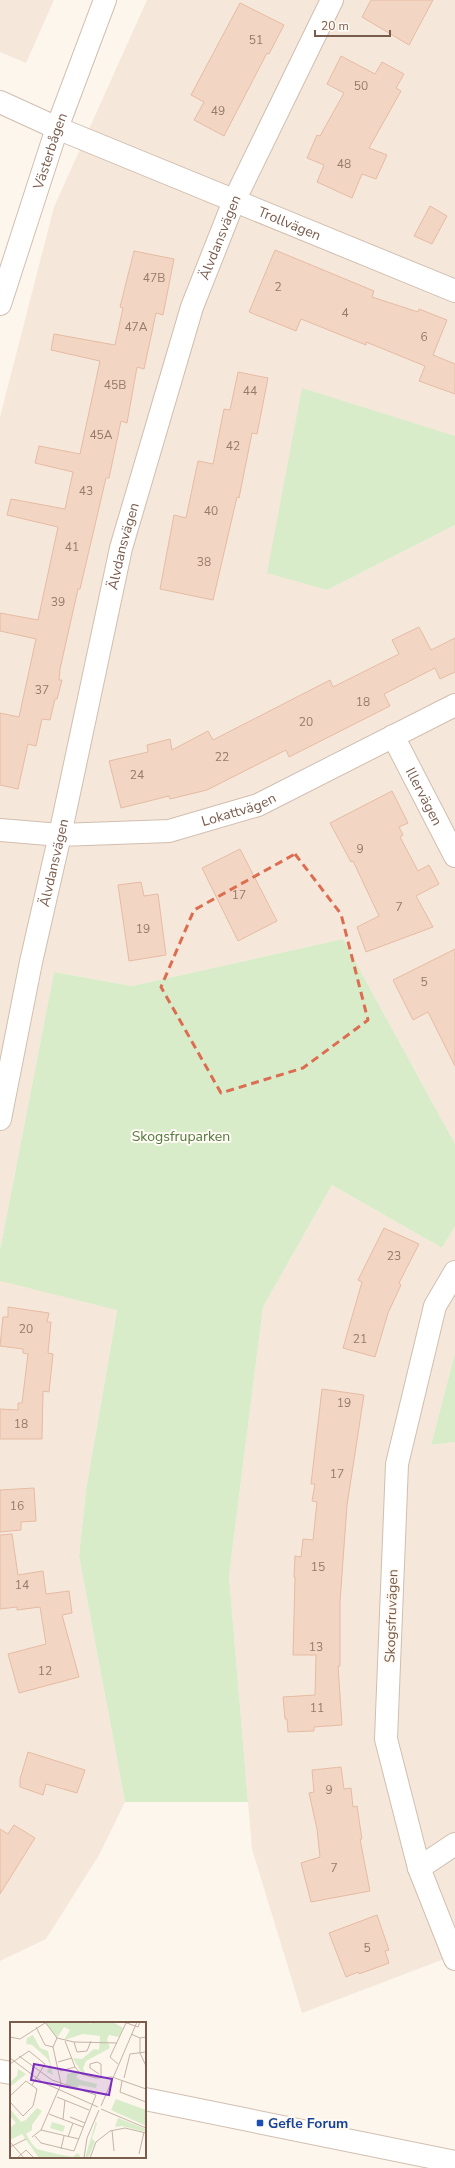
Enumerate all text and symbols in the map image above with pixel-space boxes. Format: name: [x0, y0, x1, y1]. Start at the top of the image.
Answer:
scale bar: [315, 12, 390, 38]
text: 20 m: [321, 18, 349, 34]
house number: 51: [249, 32, 263, 48]
house number: 50: [354, 78, 368, 94]
house number: 49: [211, 103, 225, 119]
street label: Västerbågen: [28, 110, 72, 193]
house number: 48: [337, 156, 351, 172]
street label: Älvdansvägen: [195, 192, 246, 283]
street label: Trollvägen: [255, 202, 324, 245]
house number: 47B: [143, 270, 165, 286]
house number: 2: [274, 279, 282, 295]
house number: 4: [341, 305, 349, 321]
house number: 47A: [124, 319, 148, 335]
house number: 6: [420, 329, 428, 345]
house number: 45B: [104, 377, 126, 393]
house number: 44: [243, 383, 257, 399]
house number: 45A: [89, 427, 113, 443]
house number: 42: [226, 438, 240, 454]
house number: 43: [79, 483, 93, 499]
street label: Älvdansvägen: [103, 500, 144, 592]
house number: 40: [204, 503, 218, 519]
house number: 41: [65, 539, 79, 555]
house number: 38: [197, 554, 211, 570]
house number: 39: [51, 594, 65, 610]
house number: 37: [35, 682, 49, 698]
house number: 18: [356, 694, 370, 710]
house number: 20: [299, 714, 313, 730]
house number: 22: [215, 749, 229, 765]
street label: Illervägen: [401, 764, 447, 829]
house number: 24: [130, 767, 144, 783]
street label: Lokattvägen: [199, 788, 279, 831]
street label: Älvdansvägen: [35, 817, 73, 908]
house number: 9: [356, 841, 364, 857]
house number: 17: [232, 887, 246, 903]
house number: 7: [395, 899, 403, 915]
house number: 19: [136, 921, 150, 937]
house number: 5: [420, 974, 428, 990]
park label: Skogsfruparken: [132, 1127, 230, 1146]
house number: 23: [387, 1248, 401, 1264]
house number: 20: [19, 1321, 33, 1337]
house number: 21: [353, 1331, 367, 1347]
house number: 19: [337, 1395, 351, 1411]
house number: 18: [14, 1416, 28, 1432]
house number: 17: [330, 1466, 344, 1482]
house number: 16: [10, 1498, 24, 1514]
house number: 15: [311, 1559, 325, 1575]
street label: Skogsfruvägen: [380, 1569, 403, 1663]
house number: 14: [15, 1577, 29, 1593]
house number: 13: [309, 1639, 323, 1655]
house number: 12: [38, 1663, 52, 1679]
house number: 11: [310, 1700, 324, 1716]
house number: 9: [325, 1782, 333, 1798]
house number: 7: [330, 1860, 338, 1876]
house number: 5: [363, 1940, 371, 1956]
inset map: [10, 2022, 146, 2158]
place label: Gefle Forum: [268, 2114, 348, 2133]
marker: Gefle Forum: [255, 2118, 265, 2128]

